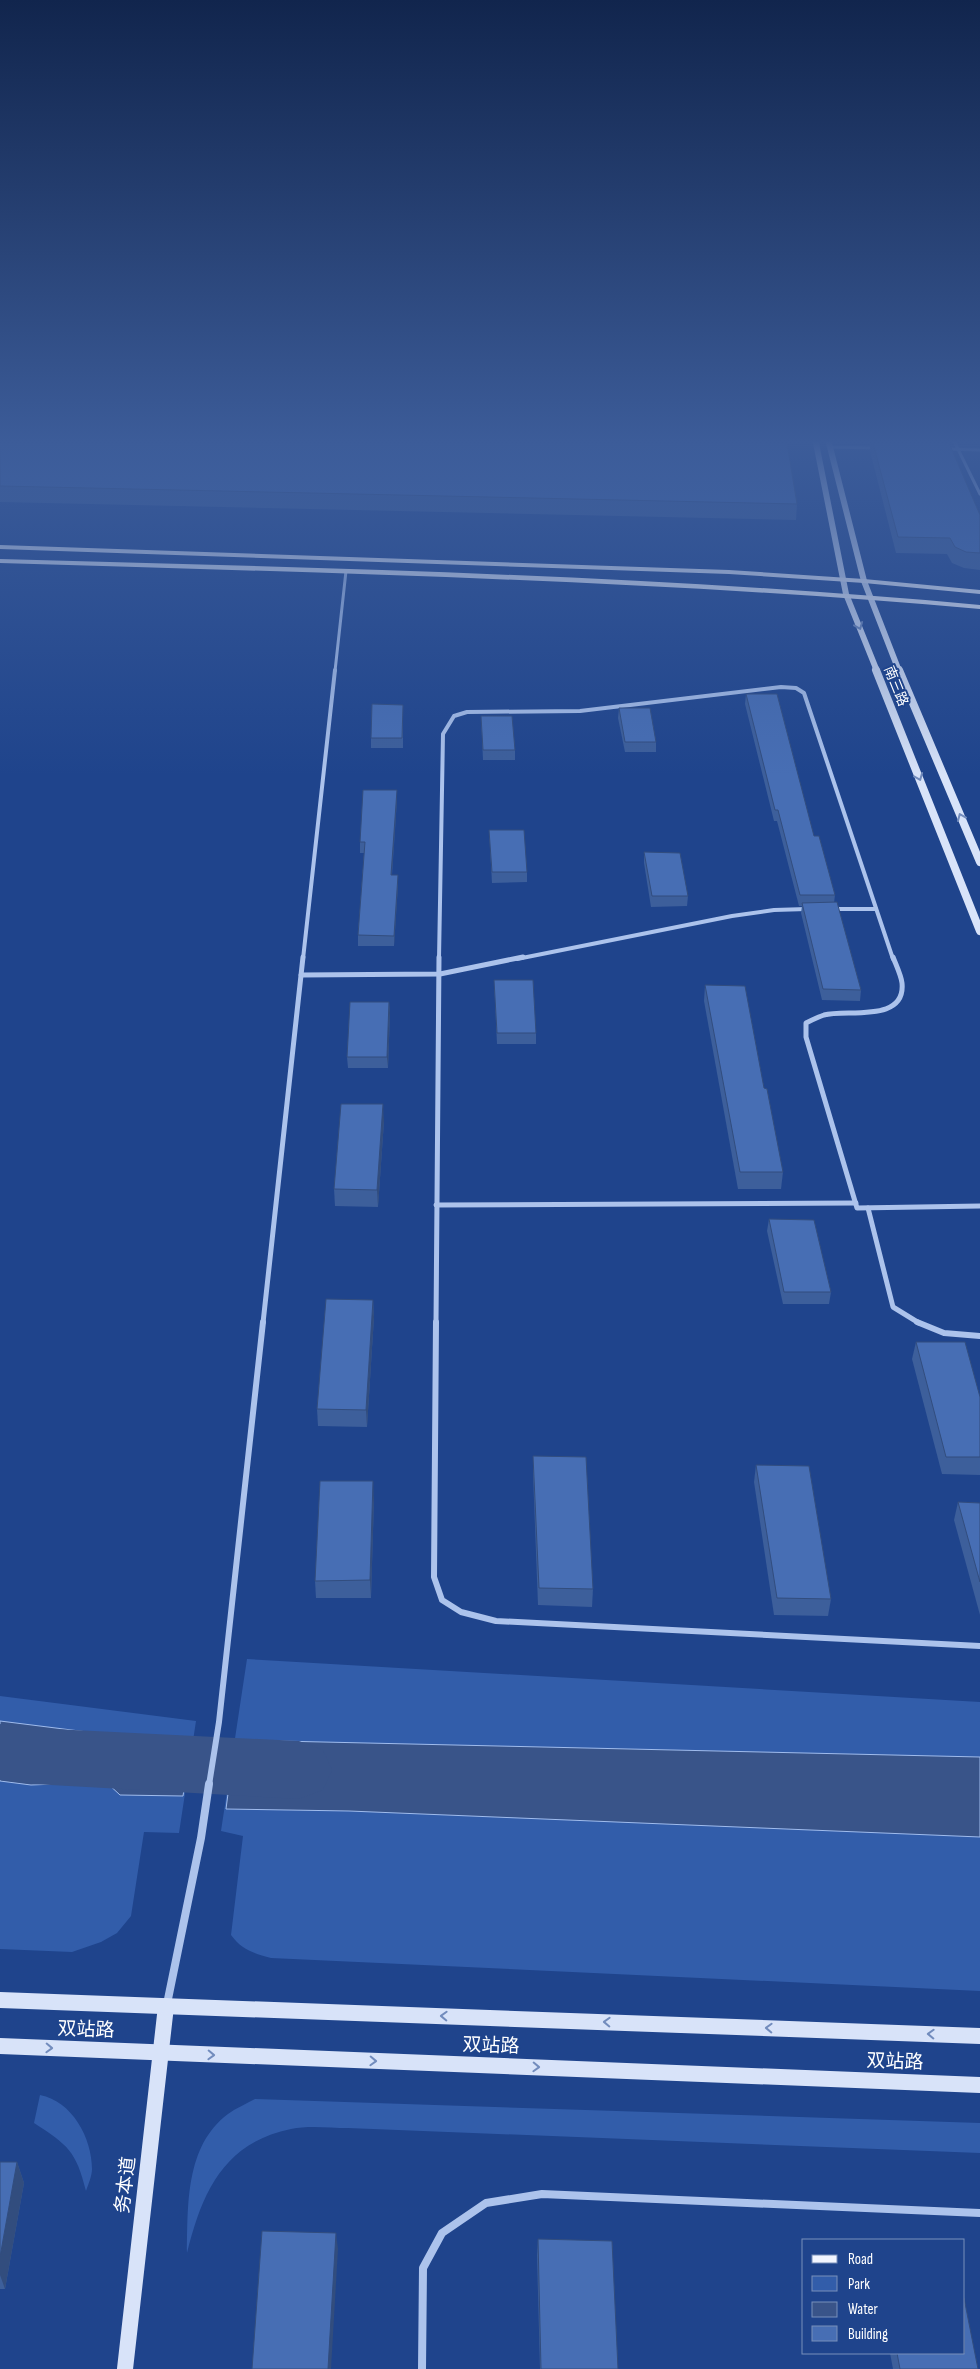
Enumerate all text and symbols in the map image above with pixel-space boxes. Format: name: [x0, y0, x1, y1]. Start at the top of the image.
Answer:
one-way arrow: [853, 621, 863, 630]
street label: 南三路: [880, 663, 912, 709]
one-way arrow: [913, 772, 923, 781]
one-way arrow: [957, 813, 967, 822]
one-way arrow: [440, 2011, 448, 2022]
one-way arrow: [602, 2017, 610, 2028]
street label: 双站路: [57, 2018, 115, 2042]
one-way arrow: [765, 2023, 773, 2034]
one-way arrow: [927, 2029, 935, 2040]
street label: 双站路: [462, 2034, 520, 2058]
one-way arrow: [45, 2043, 53, 2054]
one-way arrow: [207, 2049, 215, 2060]
street label: 双站路: [866, 2050, 924, 2074]
one-way arrow: [370, 2056, 378, 2066]
one-way arrow: [532, 2062, 540, 2073]
street label: 务本道: [111, 2155, 141, 2215]
legend: [802, 2239, 965, 2354]
text: Road: [848, 2250, 873, 2269]
text: Park: [848, 2275, 870, 2294]
text: Water: [848, 2300, 879, 2319]
text: Building: [848, 2325, 888, 2344]

